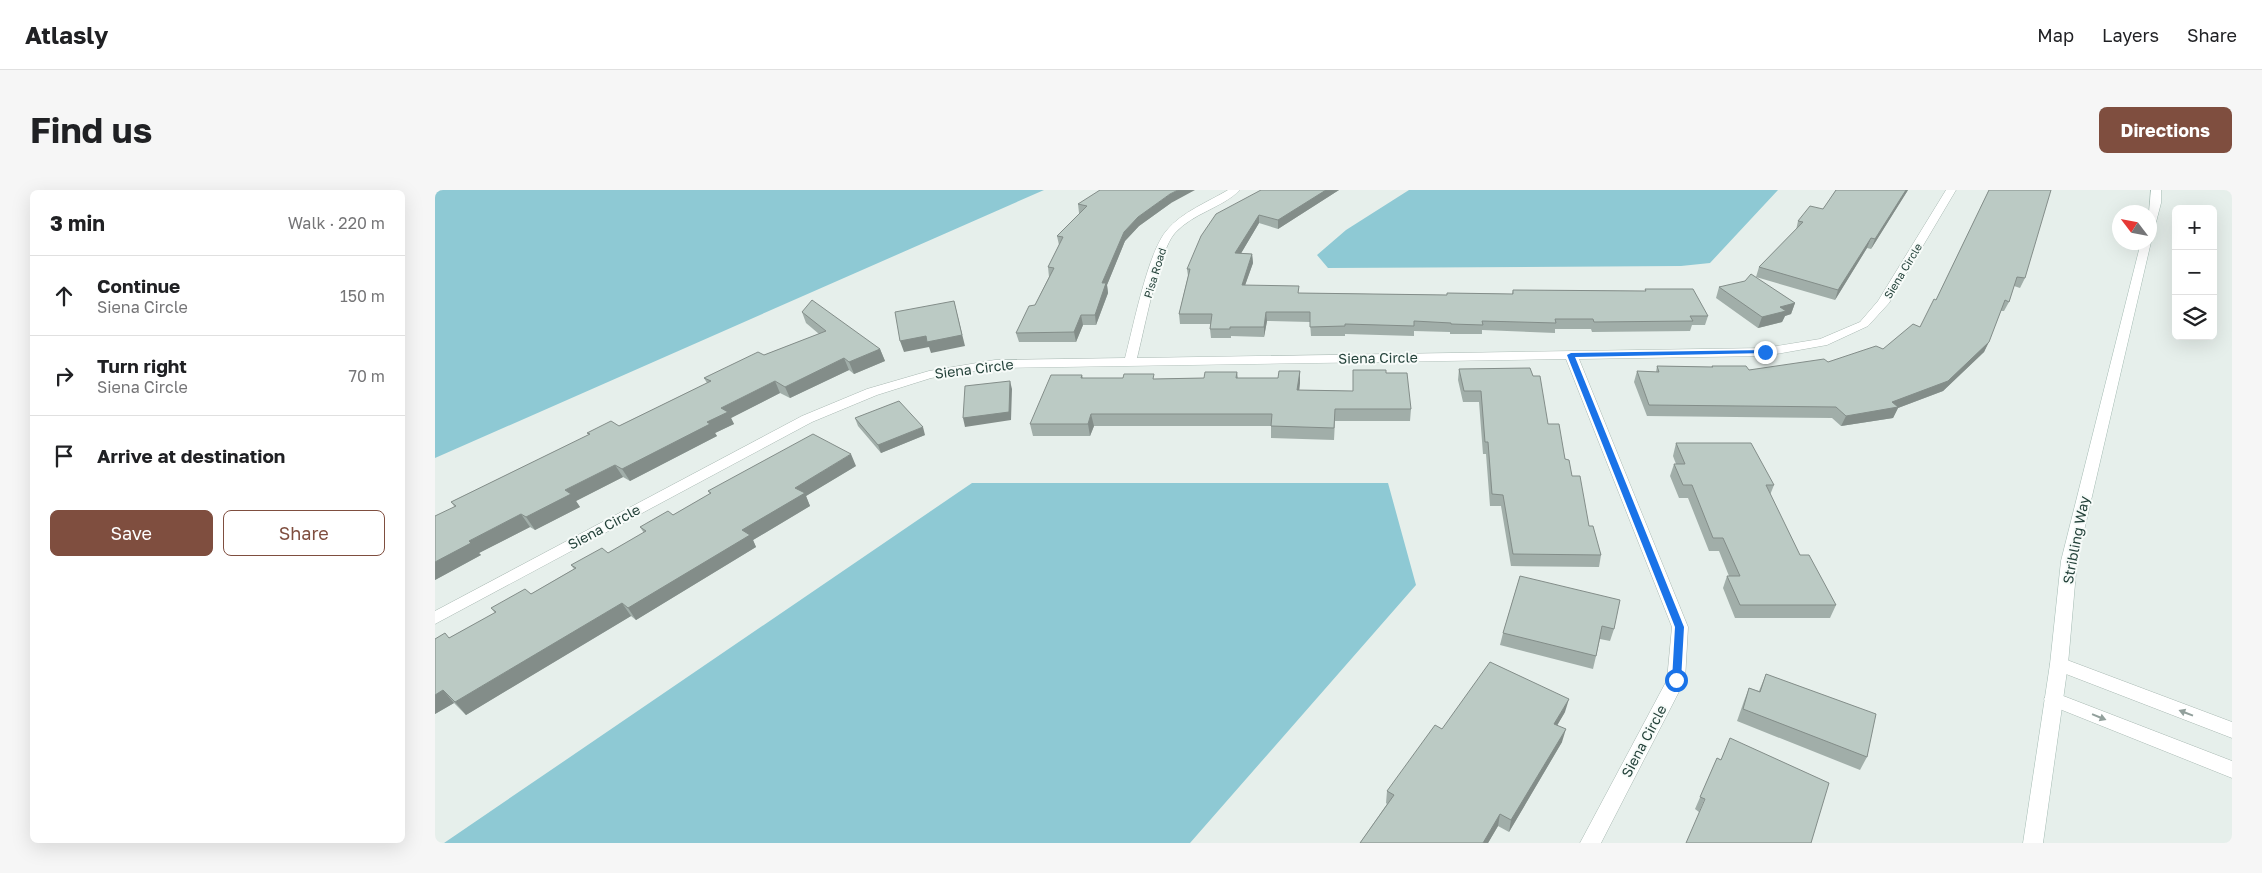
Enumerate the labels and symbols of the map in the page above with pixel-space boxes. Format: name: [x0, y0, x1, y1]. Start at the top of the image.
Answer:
north arrow: [2112, 205, 2157, 250]
street label: Siena Circle: [1881, 241, 1924, 301]
street label: Pisa Road: [1141, 246, 1168, 300]
route end: [1754, 341, 1777, 364]
street label: Siena Circle: [1338, 348, 1418, 367]
street label: Siena Circle: [933, 355, 1014, 382]
street label: Stribling Way: [2059, 494, 2092, 585]
street label: Siena Circle: [565, 500, 643, 553]
route start: [1665, 669, 1688, 692]
street label: Siena Circle: [1617, 702, 1670, 780]
one-way arrow: [2178, 709, 2193, 717]
one-way arrow: [2092, 713, 2107, 721]

